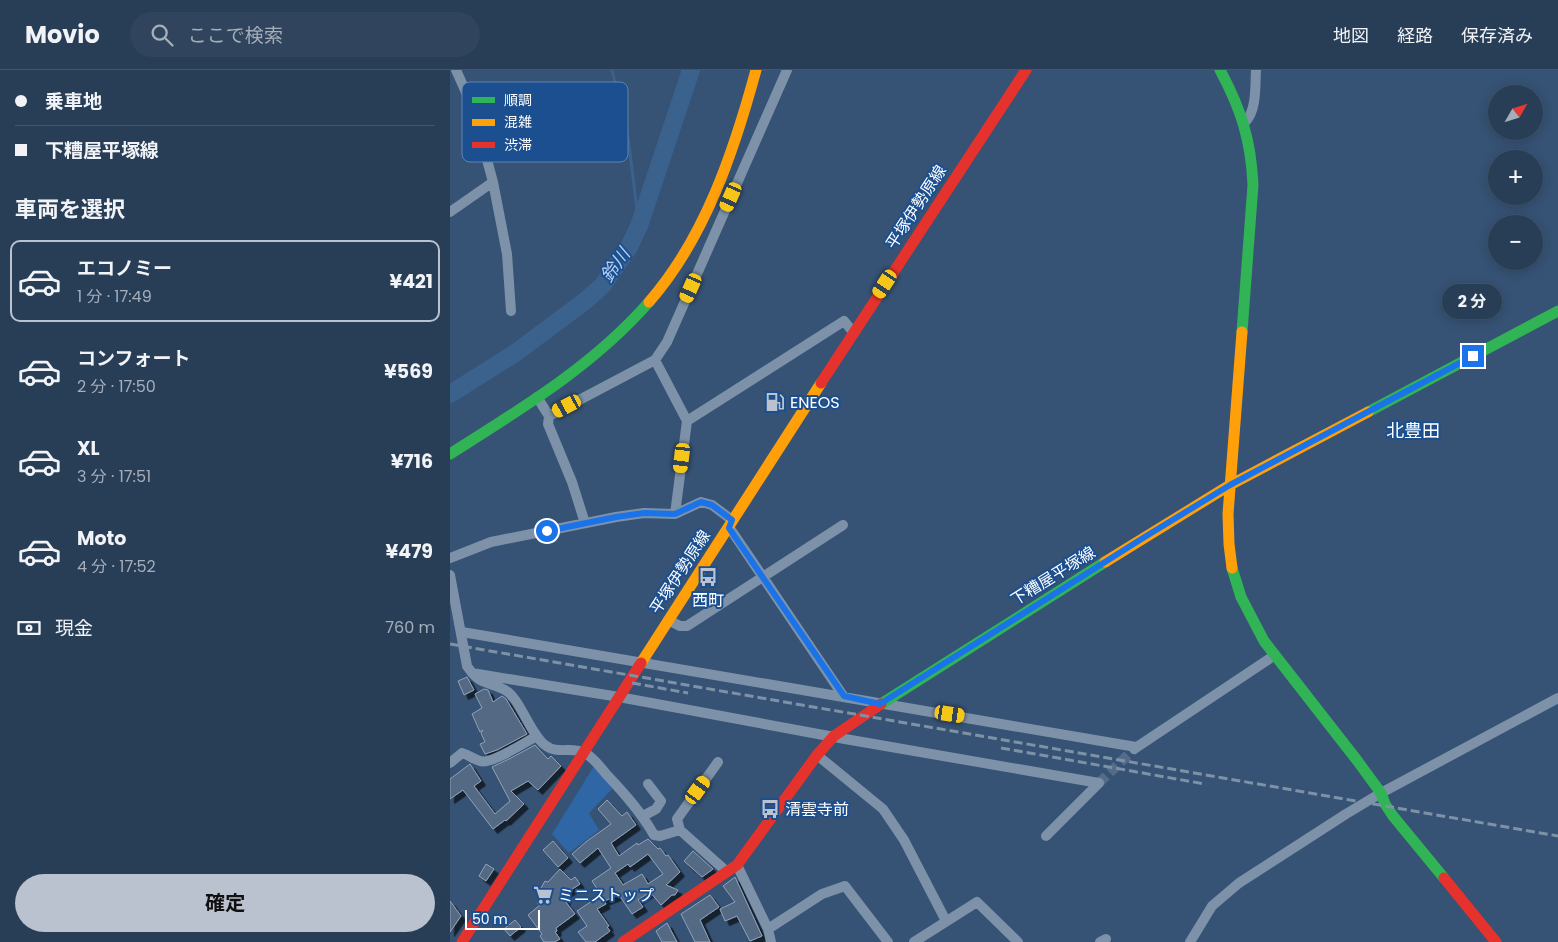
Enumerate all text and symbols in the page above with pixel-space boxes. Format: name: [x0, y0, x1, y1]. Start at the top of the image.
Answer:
search box: [130, 12, 480, 57]
text: Movio: [25, 18, 100, 51]
icon: search: [148, 21, 176, 49]
text: ここで検索: [188, 22, 283, 49]
text: 地図: [1333, 23, 1369, 48]
text: 経路: [1397, 23, 1433, 48]
text: 保存済み: [1461, 23, 1533, 48]
legend: [462, 82, 628, 162]
north arrow: [1488, 85, 1542, 140]
map controls: [1488, 85, 1543, 270]
text: 乗車地: [45, 88, 102, 115]
text: 順調: [504, 90, 532, 110]
text: 混雑: [504, 112, 532, 132]
text: 渋滞: [504, 135, 532, 155]
text: 下糟屋平塚線: [45, 137, 159, 164]
button: +: [1488, 150, 1543, 205]
street label: 平塚伊勢原線: [880, 160, 952, 254]
car: [718, 180, 743, 214]
text: 車両を選択: [15, 194, 125, 225]
button: −: [1488, 215, 1543, 270]
water label: 鈴川: [594, 241, 637, 287]
text: エコノミー: [77, 255, 172, 282]
icon: car: [17, 259, 62, 304]
car: [870, 267, 899, 301]
text: ¥421: [389, 268, 433, 295]
car: [678, 271, 703, 305]
callout: 2 分: [1443, 284, 1503, 318]
text: 1 分 · 17:49: [77, 285, 152, 308]
text: 2 分: [1458, 290, 1486, 313]
text: コンフォート: [77, 345, 190, 372]
route end: [1462, 345, 1484, 367]
icon: car: [17, 349, 62, 394]
text: ¥569: [384, 358, 433, 385]
text: 2 分 · 17:50: [77, 375, 156, 398]
fuel station icon: ENEOS: [764, 391, 786, 413]
place label: ENEOS: [790, 391, 840, 414]
car: [550, 392, 583, 420]
district label: 北豊田: [1386, 418, 1440, 443]
text: XL: [77, 435, 100, 462]
icon: car: [17, 439, 62, 484]
car: [672, 442, 691, 474]
text: ¥716: [391, 448, 433, 475]
text: 3 分 · 17:51: [77, 465, 151, 488]
route start: [536, 520, 558, 542]
text: Moto: [77, 525, 126, 552]
street label: 平塚伊勢原線: [644, 525, 716, 619]
icon: car: [17, 529, 62, 574]
text: ¥479: [386, 538, 433, 565]
street label: 下糟屋平塚線: [1006, 541, 1100, 611]
text: 4 分 · 17:52: [77, 555, 156, 578]
bus stop icon: 西町: [697, 566, 719, 588]
place label: 西町: [692, 589, 724, 612]
icon: cash: [15, 614, 43, 642]
text: 現金: [55, 615, 93, 642]
text: 760 m: [385, 616, 435, 639]
car: [934, 704, 965, 724]
car: [683, 773, 712, 807]
bus stop icon: 清雲寺前: [759, 798, 781, 820]
place label: 清雲寺前: [785, 798, 849, 821]
button: 確定: [15, 874, 435, 932]
supermarket icon: ミニストップ: [532, 884, 554, 906]
place label: ミニストップ: [558, 884, 654, 907]
scale bar: [465, 907, 540, 930]
text: 50 m: [472, 909, 508, 929]

